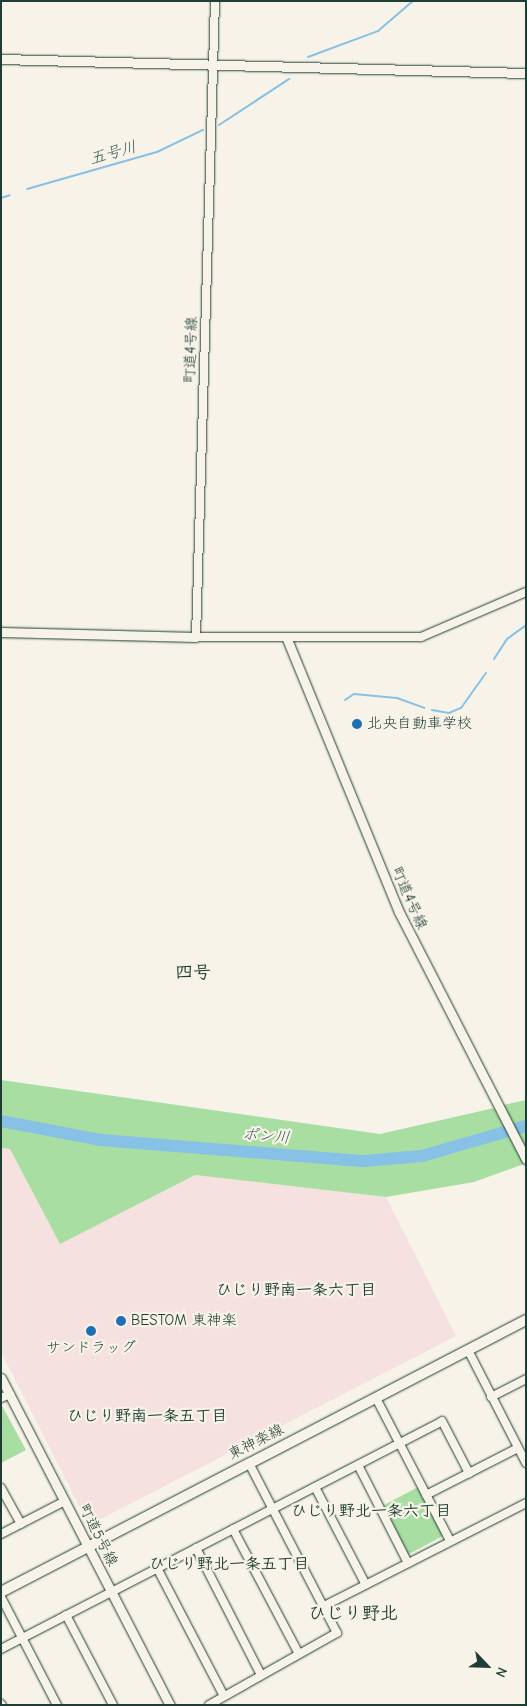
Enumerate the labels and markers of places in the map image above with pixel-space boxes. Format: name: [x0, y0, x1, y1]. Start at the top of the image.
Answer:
place label: 北央自動車学校: [367, 715, 472, 733]
marker: 北央自動車学校: [351, 718, 363, 730]
place label: BESTOM 東神楽: [131, 1312, 237, 1330]
marker: BESTOM 東神楽: [115, 1315, 127, 1327]
marker: サンドラッグ: [85, 1325, 97, 1337]
place label: サンドラッグ: [46, 1339, 136, 1357]

